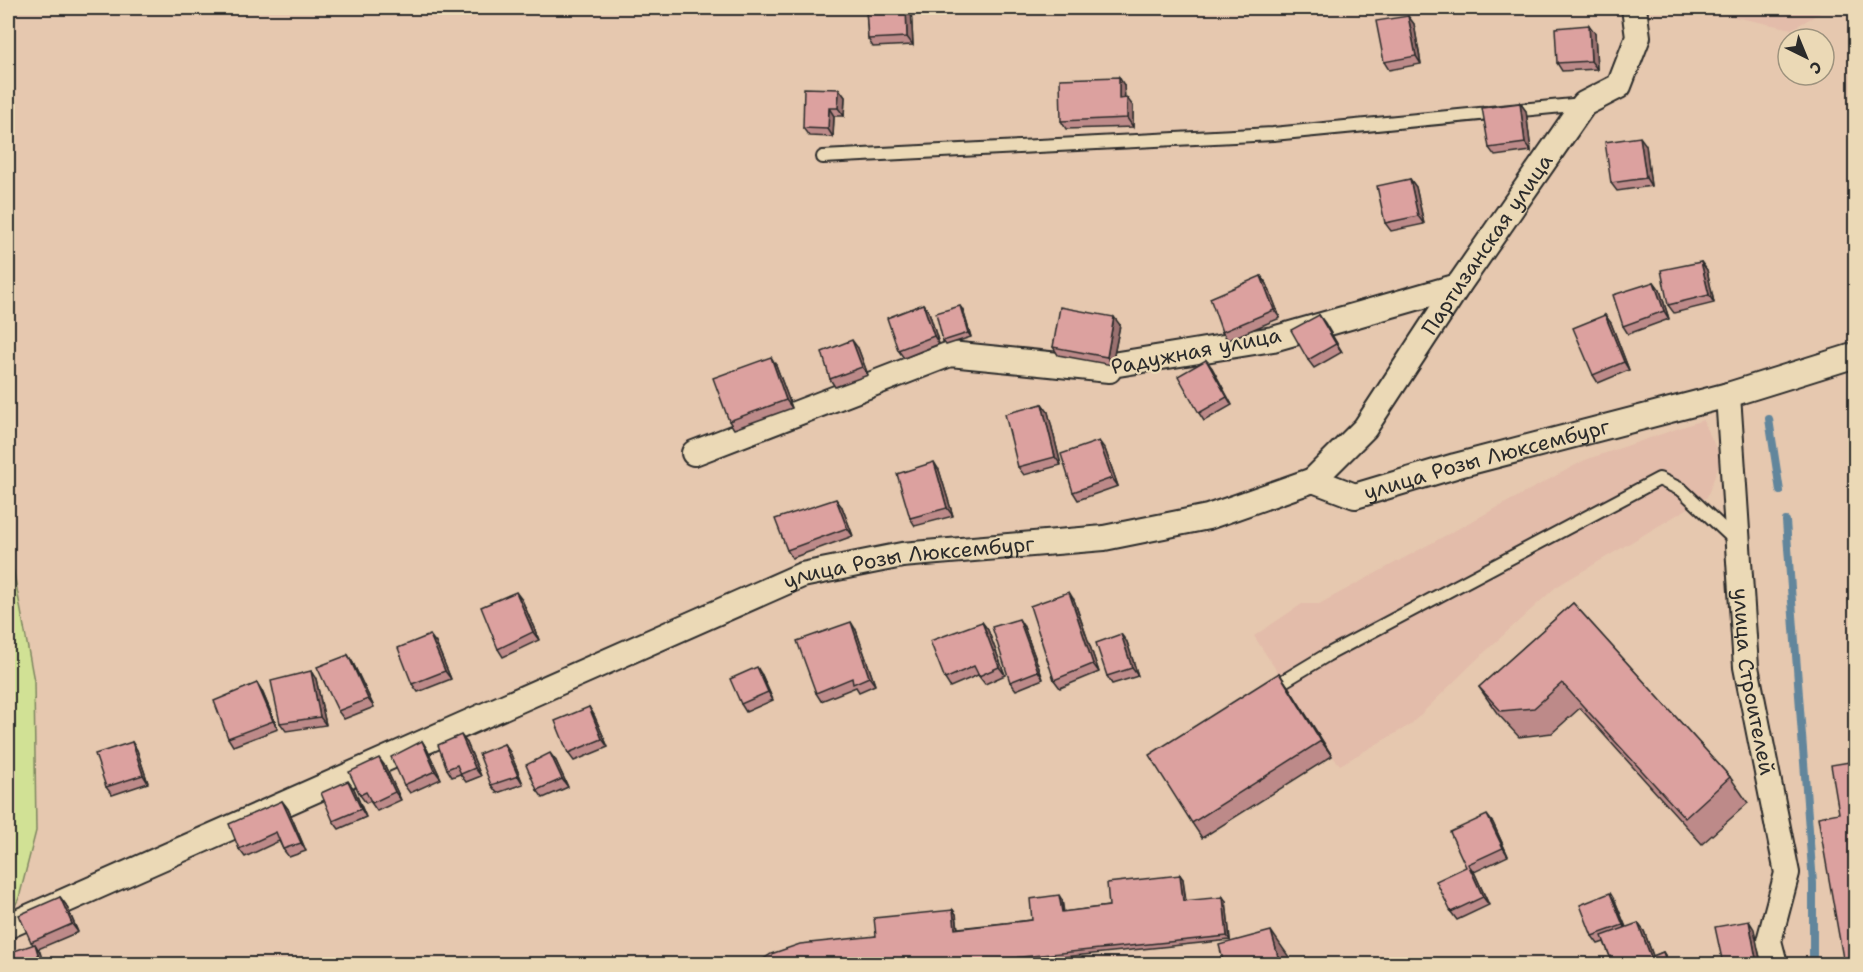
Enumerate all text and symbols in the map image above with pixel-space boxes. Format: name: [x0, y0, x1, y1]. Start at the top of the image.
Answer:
north arrow: [1776, 27, 1836, 87]
text: С: [1805, 57, 1827, 79]
street label: Партизанская улица: [1415, 148, 1559, 341]
street label: Радужная улица: [1109, 321, 1283, 381]
street label: улица Розы Люксембург: [1360, 412, 1613, 507]
street label: улица Розы Люксембург: [779, 530, 1036, 596]
street label: улица Строителей: [1727, 587, 1781, 778]

